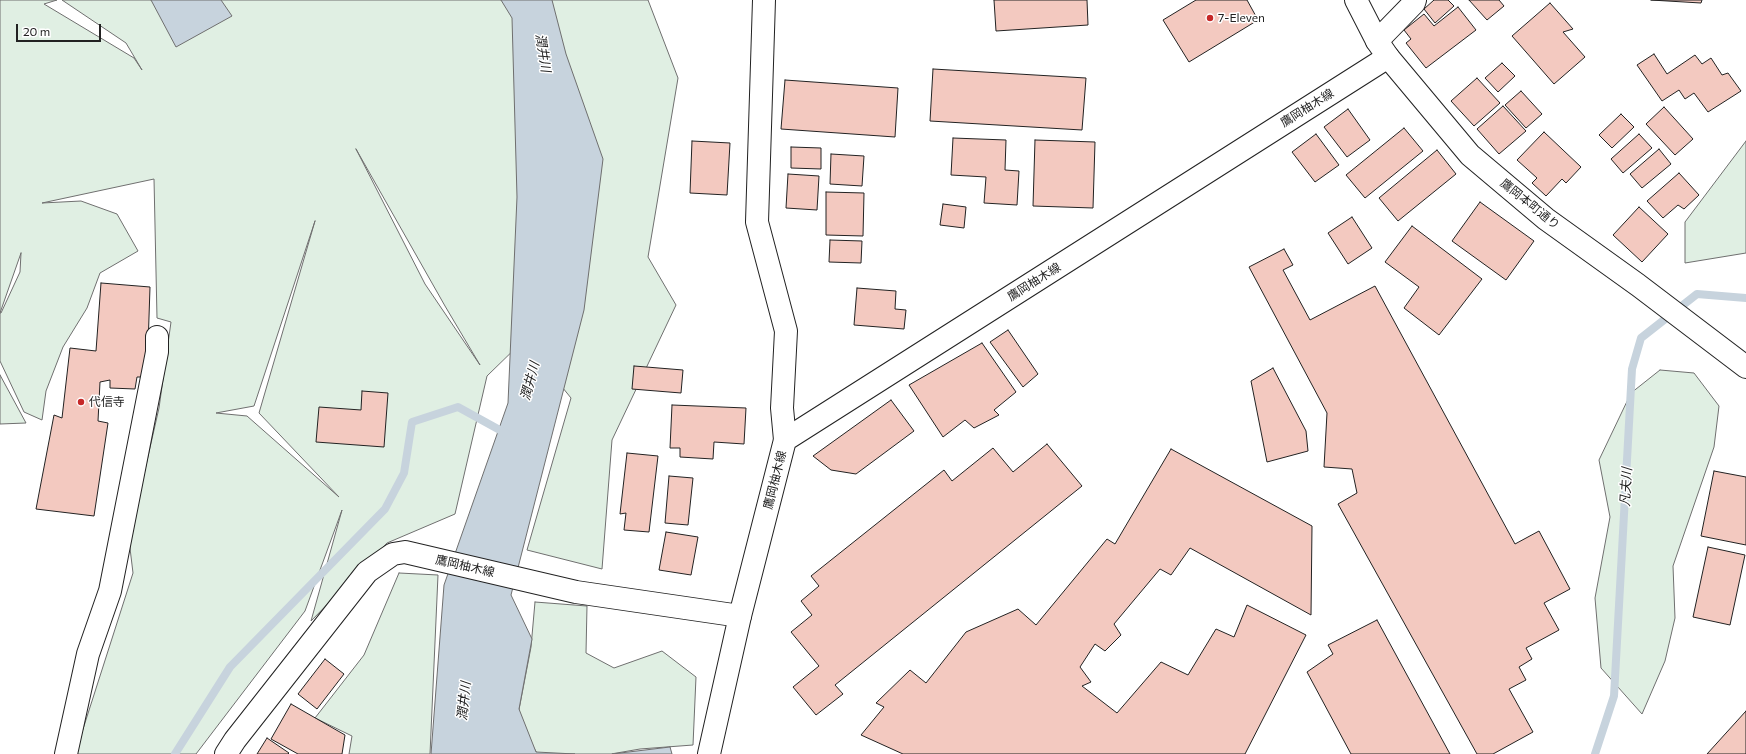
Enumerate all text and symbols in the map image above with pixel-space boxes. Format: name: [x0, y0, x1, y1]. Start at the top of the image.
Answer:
place label: 7-Eleven: [1218, 11, 1265, 25]
marker: 7-Eleven: [1205, 13, 1215, 23]
scale bar: [18, 16, 103, 42]
text: 20 m: [23, 24, 50, 38]
water label: 潤井川: [532, 33, 554, 73]
street label: 鷹岡柚木線: [1278, 86, 1336, 130]
street label: 鷹岡本町通り: [1497, 176, 1563, 232]
street label: 鷹岡柚木線: [1005, 260, 1063, 304]
water label: 潤井川: [517, 360, 543, 402]
place label: 代信寺: [89, 395, 125, 409]
marker: 代信寺: [76, 397, 86, 407]
street label: 鷹岡柚木線: [761, 449, 789, 511]
water label: 凡夫川: [1617, 467, 1635, 507]
street label: 鷹岡柚木線: [434, 552, 496, 580]
water label: 潤井川: [454, 681, 474, 721]

